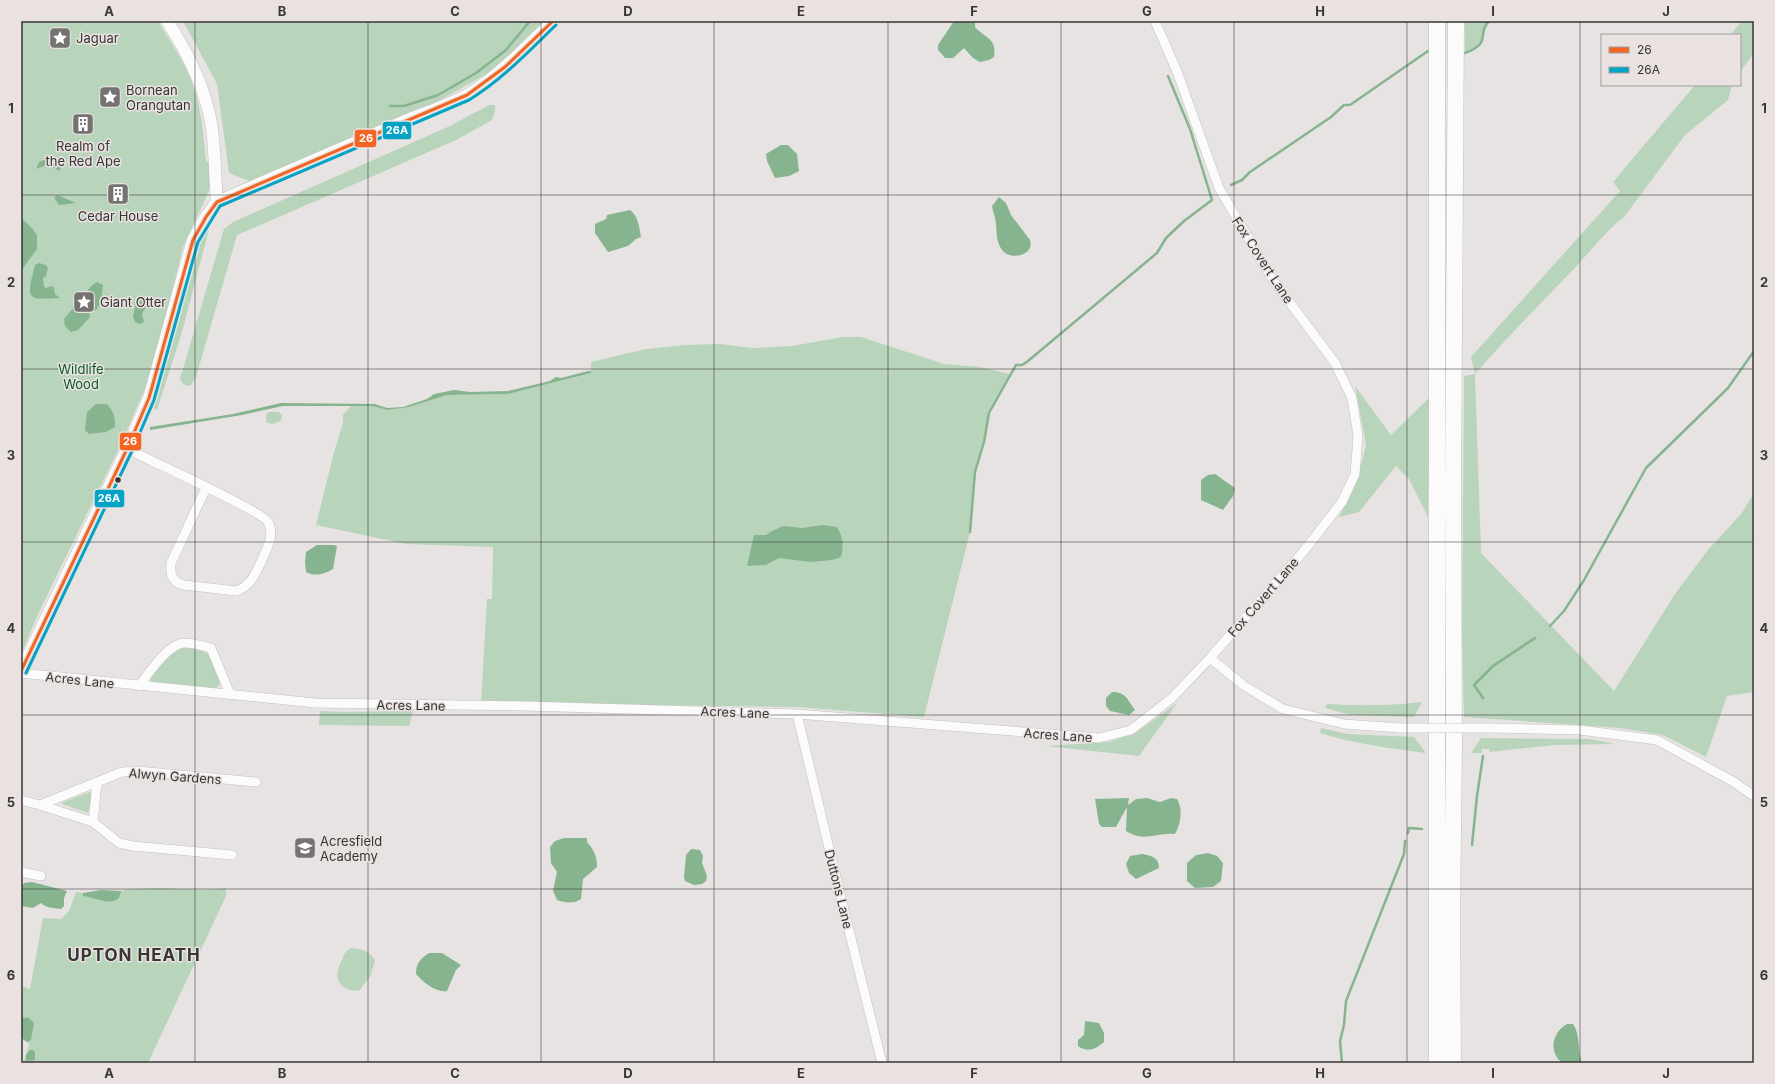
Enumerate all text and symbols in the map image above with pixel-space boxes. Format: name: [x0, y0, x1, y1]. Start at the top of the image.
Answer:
text: A: [104, 3, 114, 19]
text: B: [278, 3, 287, 19]
text: C: [450, 3, 460, 19]
text: D: [623, 3, 633, 19]
text: E: [797, 3, 805, 19]
text: F: [970, 3, 978, 19]
text: G: [1142, 3, 1152, 19]
text: H: [1315, 3, 1325, 19]
text: I: [1491, 3, 1495, 19]
text: J: [1662, 3, 1670, 19]
place icon: Jaguar: [47, 25, 73, 51]
place label: Jaguar: [76, 30, 119, 46]
legend: [1601, 34, 1741, 86]
text: 26: [1637, 42, 1652, 57]
text: 26A: [1637, 62, 1660, 77]
place label: Bornean Orangutan: [126, 82, 191, 113]
place icon: Bornean Orangutan: [97, 84, 123, 110]
text: 1: [8, 100, 14, 116]
text: 1: [1761, 100, 1767, 116]
building icon: Realm of the Red Ape: [70, 111, 96, 137]
line badge: 26A: [382, 121, 412, 140]
text: 26A: [386, 123, 408, 137]
line badge: 26: [354, 129, 377, 148]
text: 26: [359, 131, 373, 145]
place label: Realm of the Red Ape: [45, 138, 121, 169]
building icon: Cedar House: [105, 181, 131, 207]
place label: Cedar House: [78, 208, 158, 224]
street label: Fox Covert Lane: [1229, 214, 1297, 306]
text: 2: [7, 274, 15, 290]
text: 2: [1760, 274, 1768, 290]
place icon: Giant Otter: [71, 289, 97, 315]
place label: Giant Otter: [100, 294, 166, 310]
park label: Wildlife Wood: [58, 361, 104, 392]
line badge: 26: [119, 432, 142, 451]
text: 26: [123, 434, 137, 448]
text: 3: [7, 447, 15, 463]
text: 3: [1760, 447, 1768, 463]
unlabelled marker: [113, 475, 123, 485]
line badge: 26A: [94, 489, 125, 508]
text: 26A: [98, 491, 120, 505]
street label: Fox Covert Lane: [1224, 554, 1302, 640]
text: 4: [7, 620, 16, 636]
text: 4: [1760, 620, 1769, 636]
street label: Acres Lane: [45, 668, 115, 692]
street label: Acres Lane: [376, 696, 446, 714]
street label: Acres Lane: [700, 703, 770, 721]
street label: Acres Lane: [1023, 725, 1093, 745]
street label: Alwyn Gardens: [128, 765, 222, 787]
text: 5: [7, 794, 15, 810]
text: 5: [1760, 794, 1768, 810]
place label: Acresfield Academy: [320, 833, 382, 864]
school or university icon: Acresfield Academy: [292, 835, 318, 861]
street label: Duttons Lane: [821, 848, 857, 930]
district label: UPTON HEATH: [67, 945, 201, 965]
text: 6: [7, 967, 15, 983]
text: 6: [1760, 967, 1768, 983]
text: A: [104, 1065, 114, 1081]
text: B: [278, 1065, 287, 1081]
text: C: [450, 1065, 460, 1081]
text: D: [623, 1065, 633, 1081]
text: E: [797, 1065, 805, 1081]
text: F: [970, 1065, 978, 1081]
text: G: [1142, 1065, 1152, 1081]
text: H: [1315, 1065, 1325, 1081]
text: I: [1491, 1065, 1495, 1081]
text: J: [1662, 1065, 1670, 1081]

